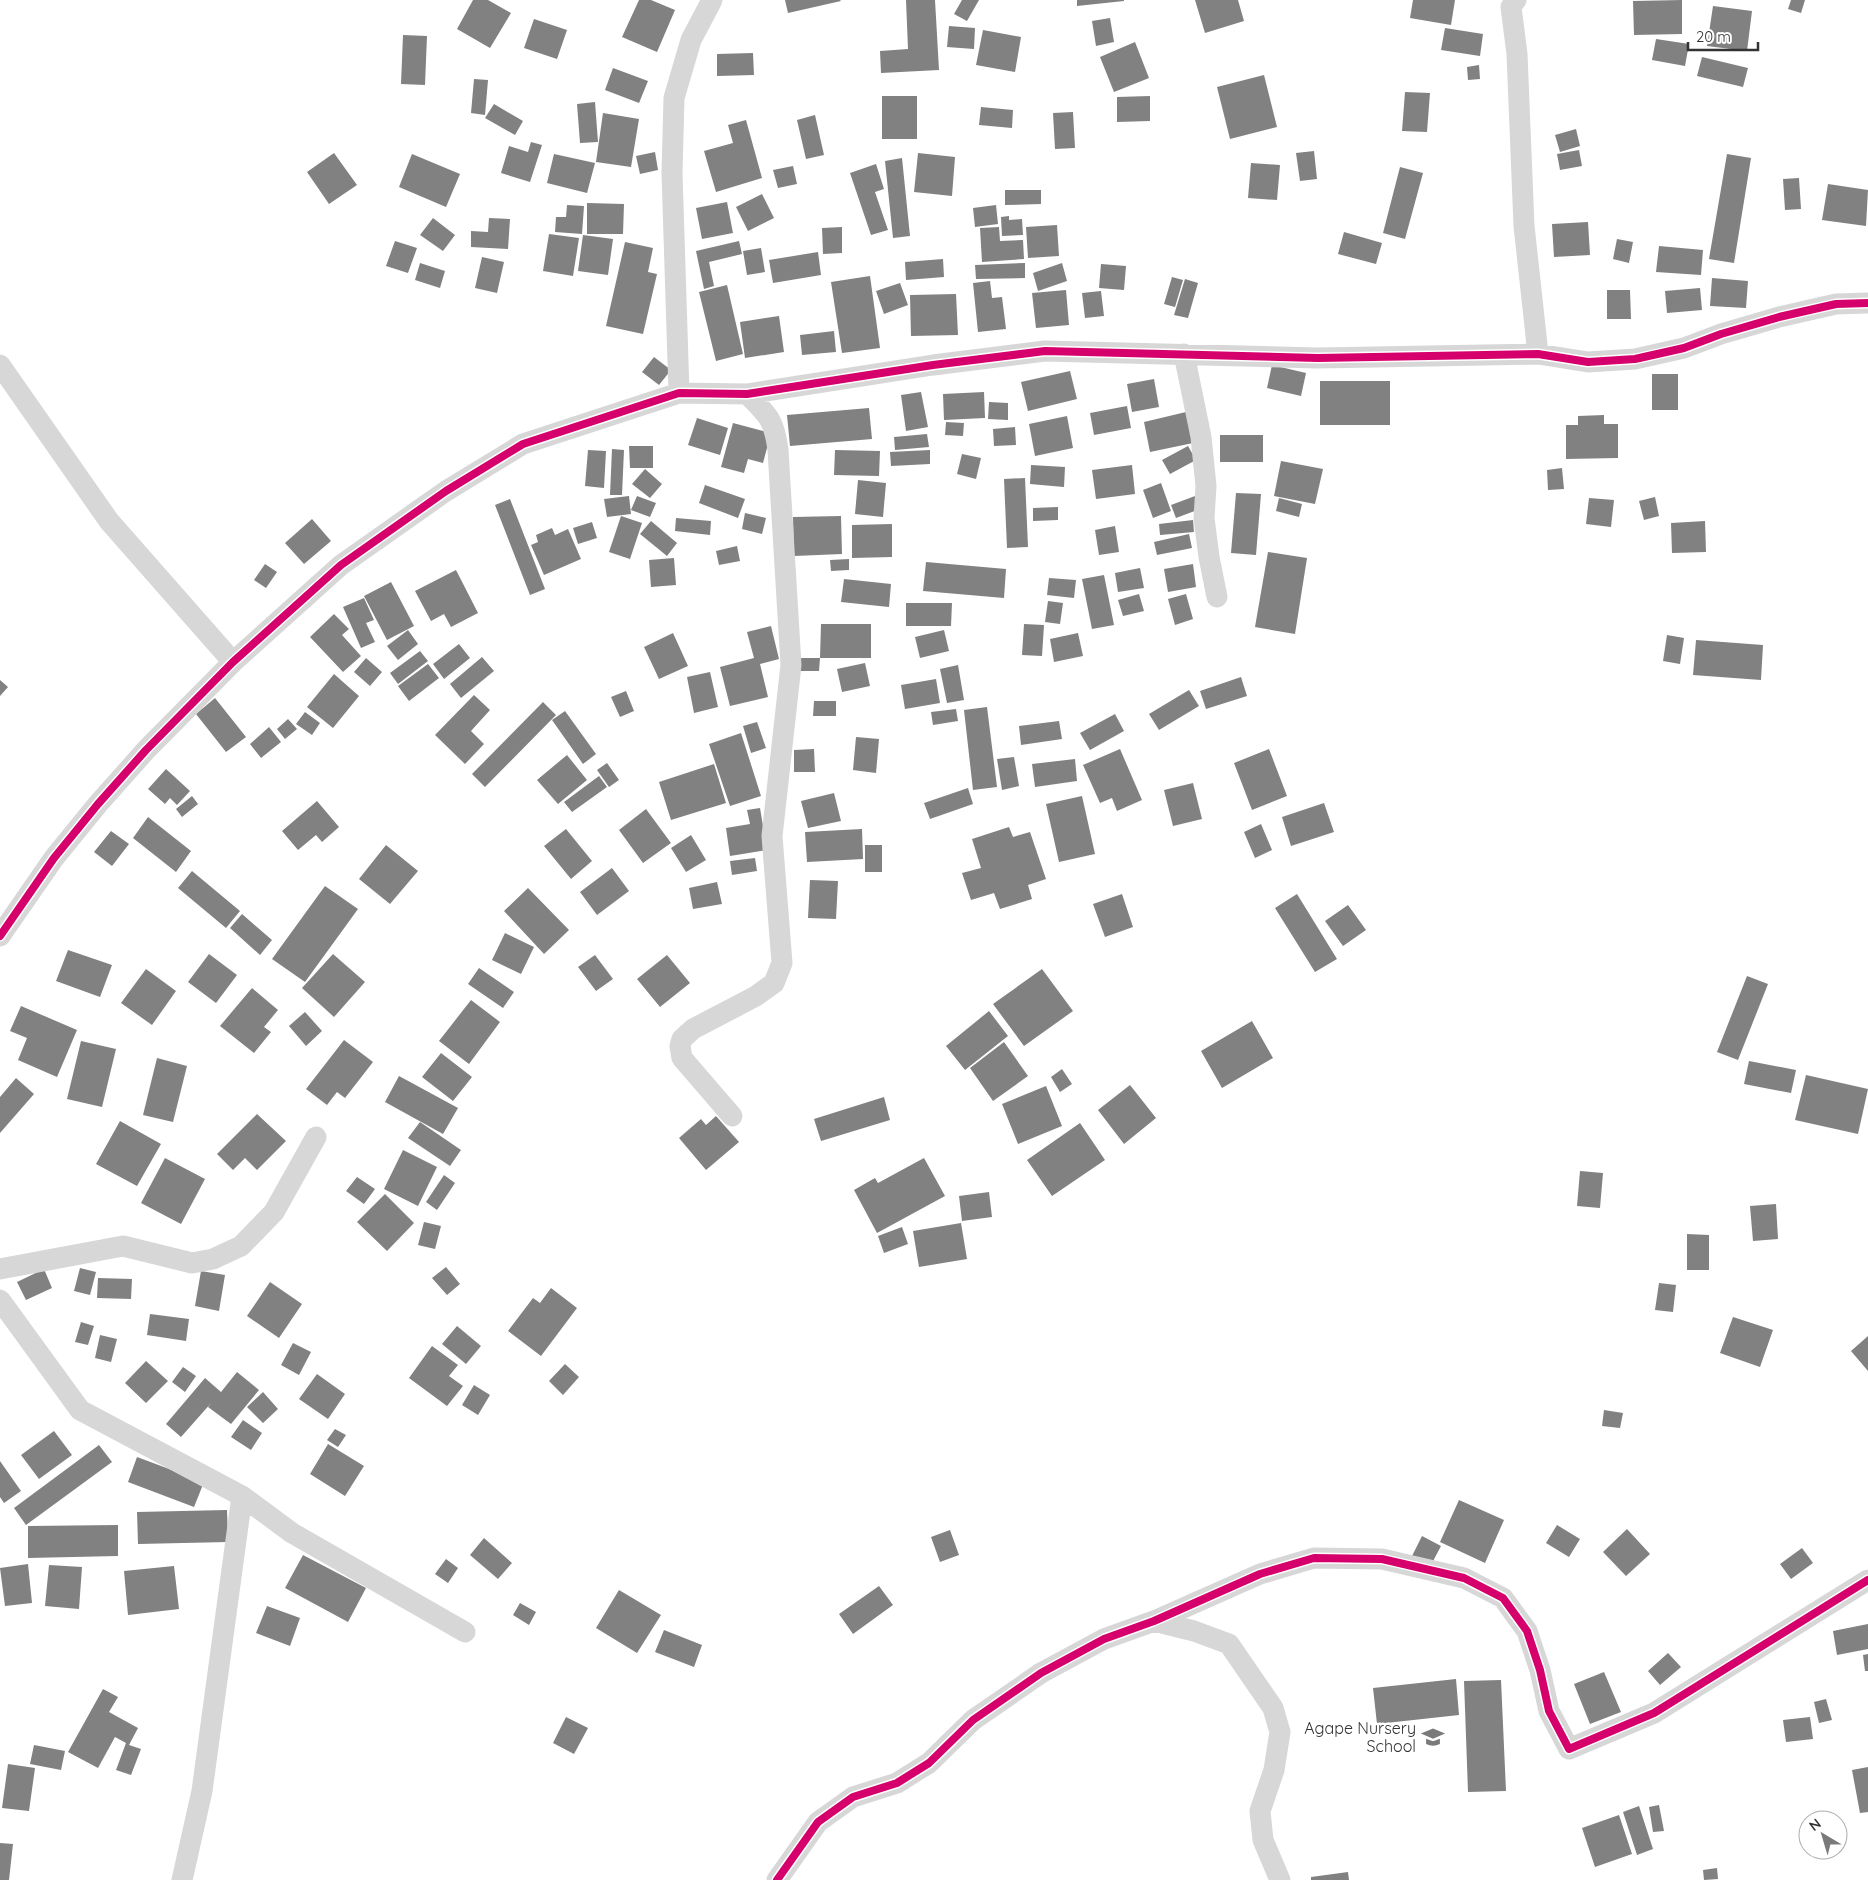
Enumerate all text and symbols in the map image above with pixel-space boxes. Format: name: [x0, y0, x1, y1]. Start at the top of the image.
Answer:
scale bar: [1688, 20, 1758, 52]
text: 20 m: [1696, 27, 1731, 46]
place label: Agape Nursery School: [1304, 1718, 1416, 1756]
school or university icon: Agape Nursery School: [1420, 1724, 1446, 1750]
north arrow: [1798, 1810, 1848, 1860]
text: N: [1805, 1814, 1825, 1835]

